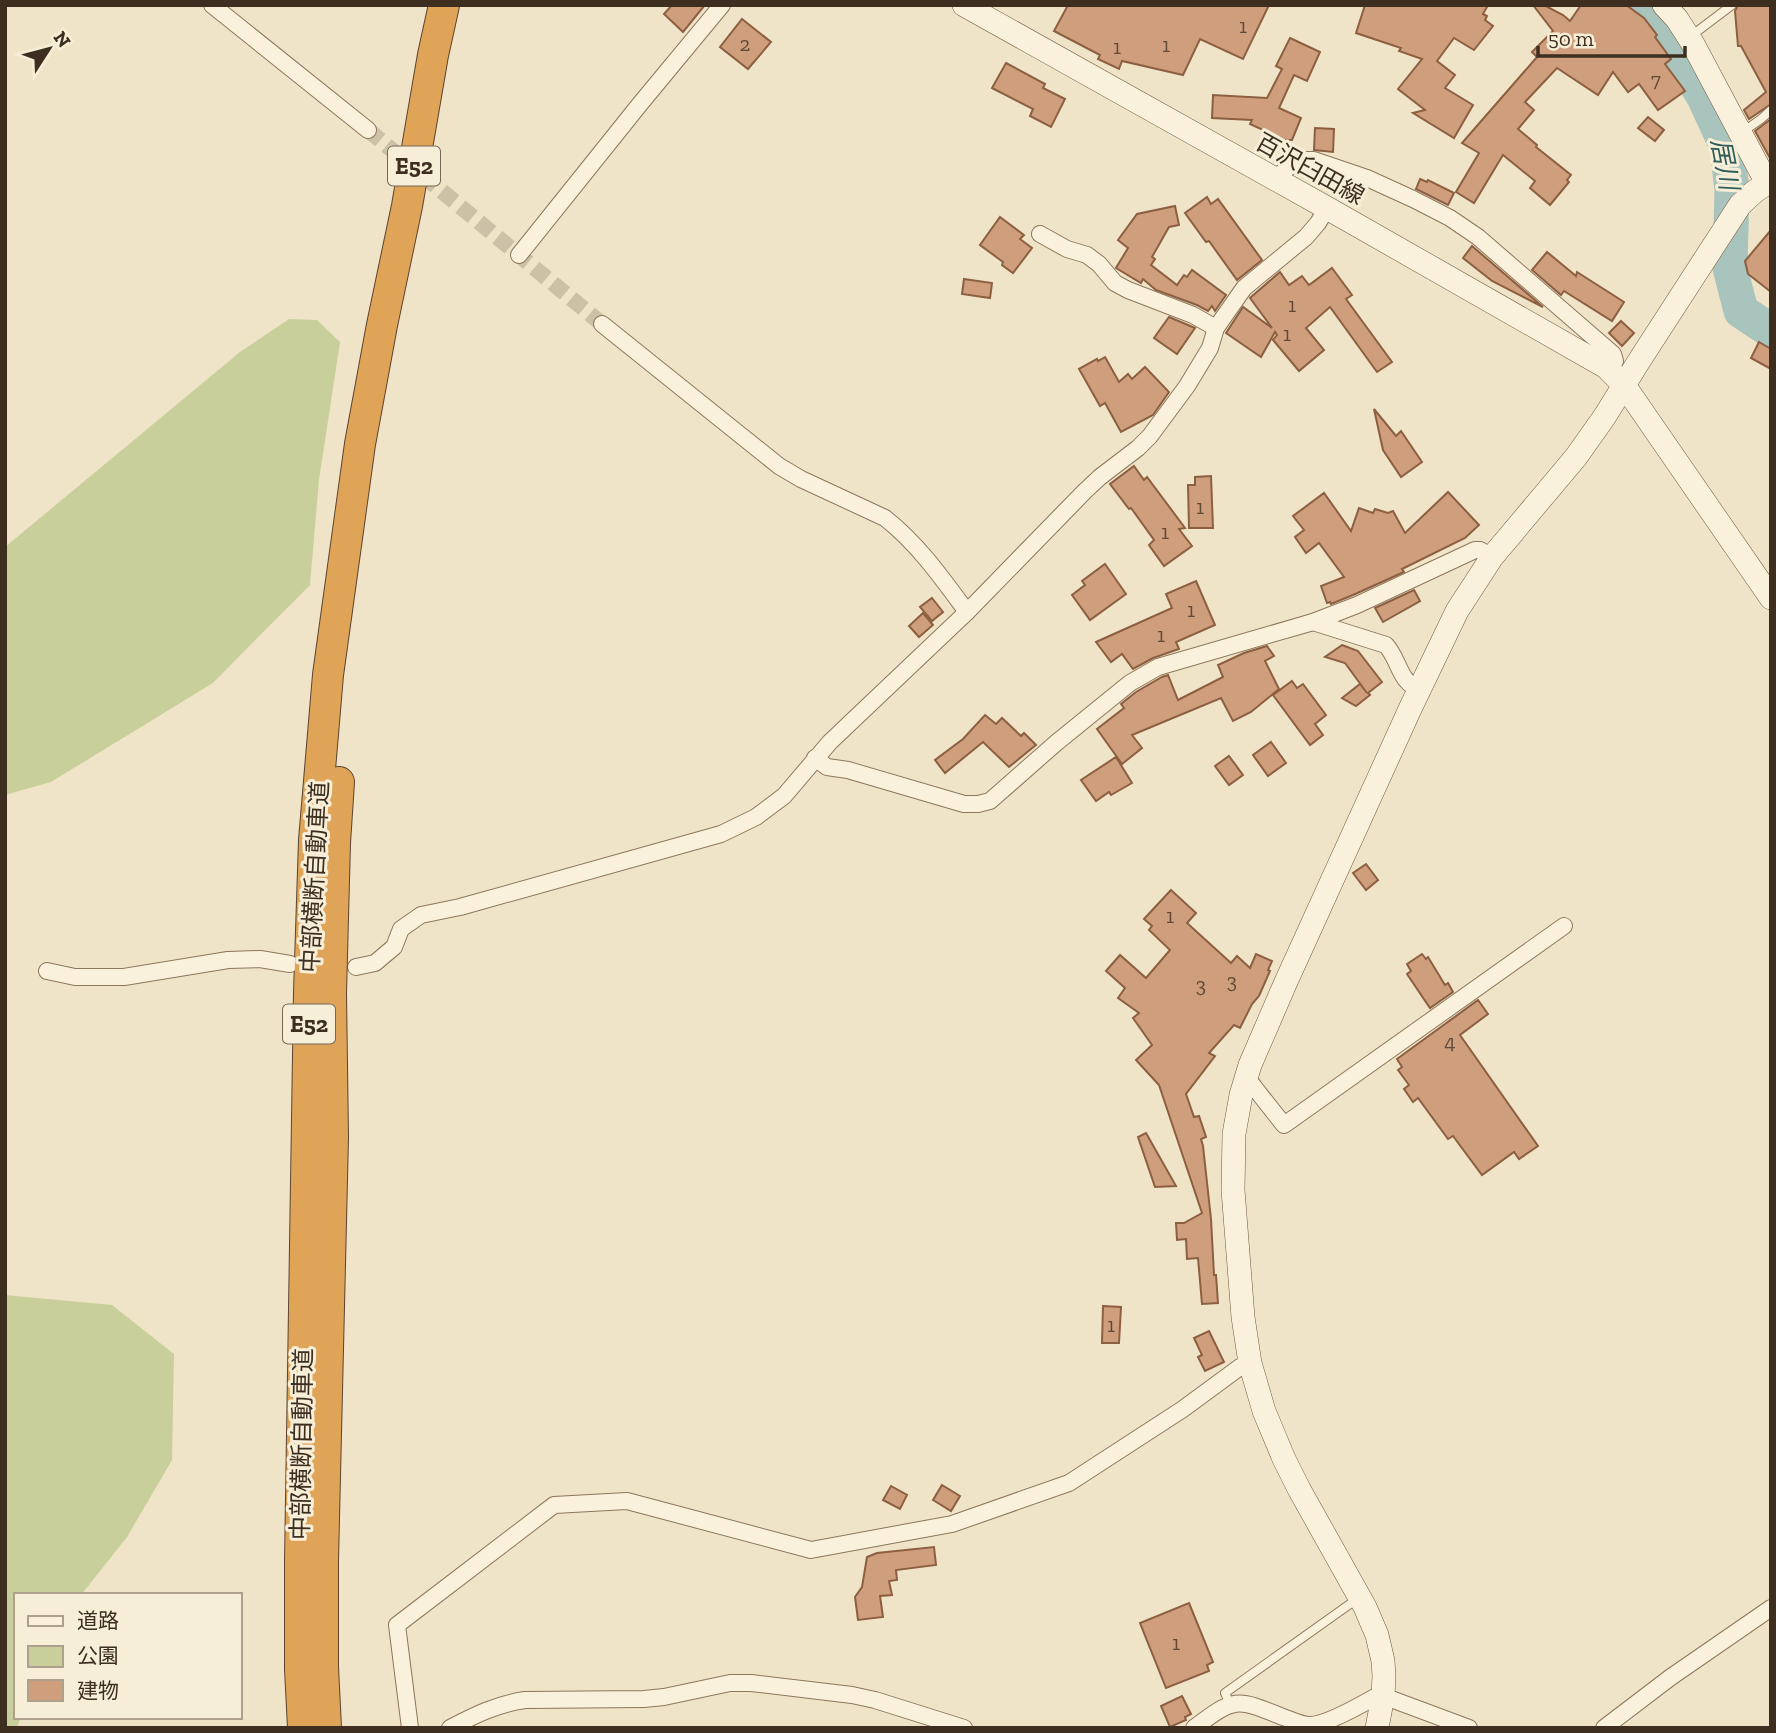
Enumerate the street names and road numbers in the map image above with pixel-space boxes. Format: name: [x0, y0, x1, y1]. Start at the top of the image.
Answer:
street label: 百沢臼田線: [1251, 127, 1370, 210]
road number: E52: [388, 146, 440, 186]
street label: 中部横断自動車道: [295, 780, 334, 974]
road number: E52: [283, 1004, 335, 1044]
street label: 中部横断自動車道: [285, 1348, 318, 1540]

